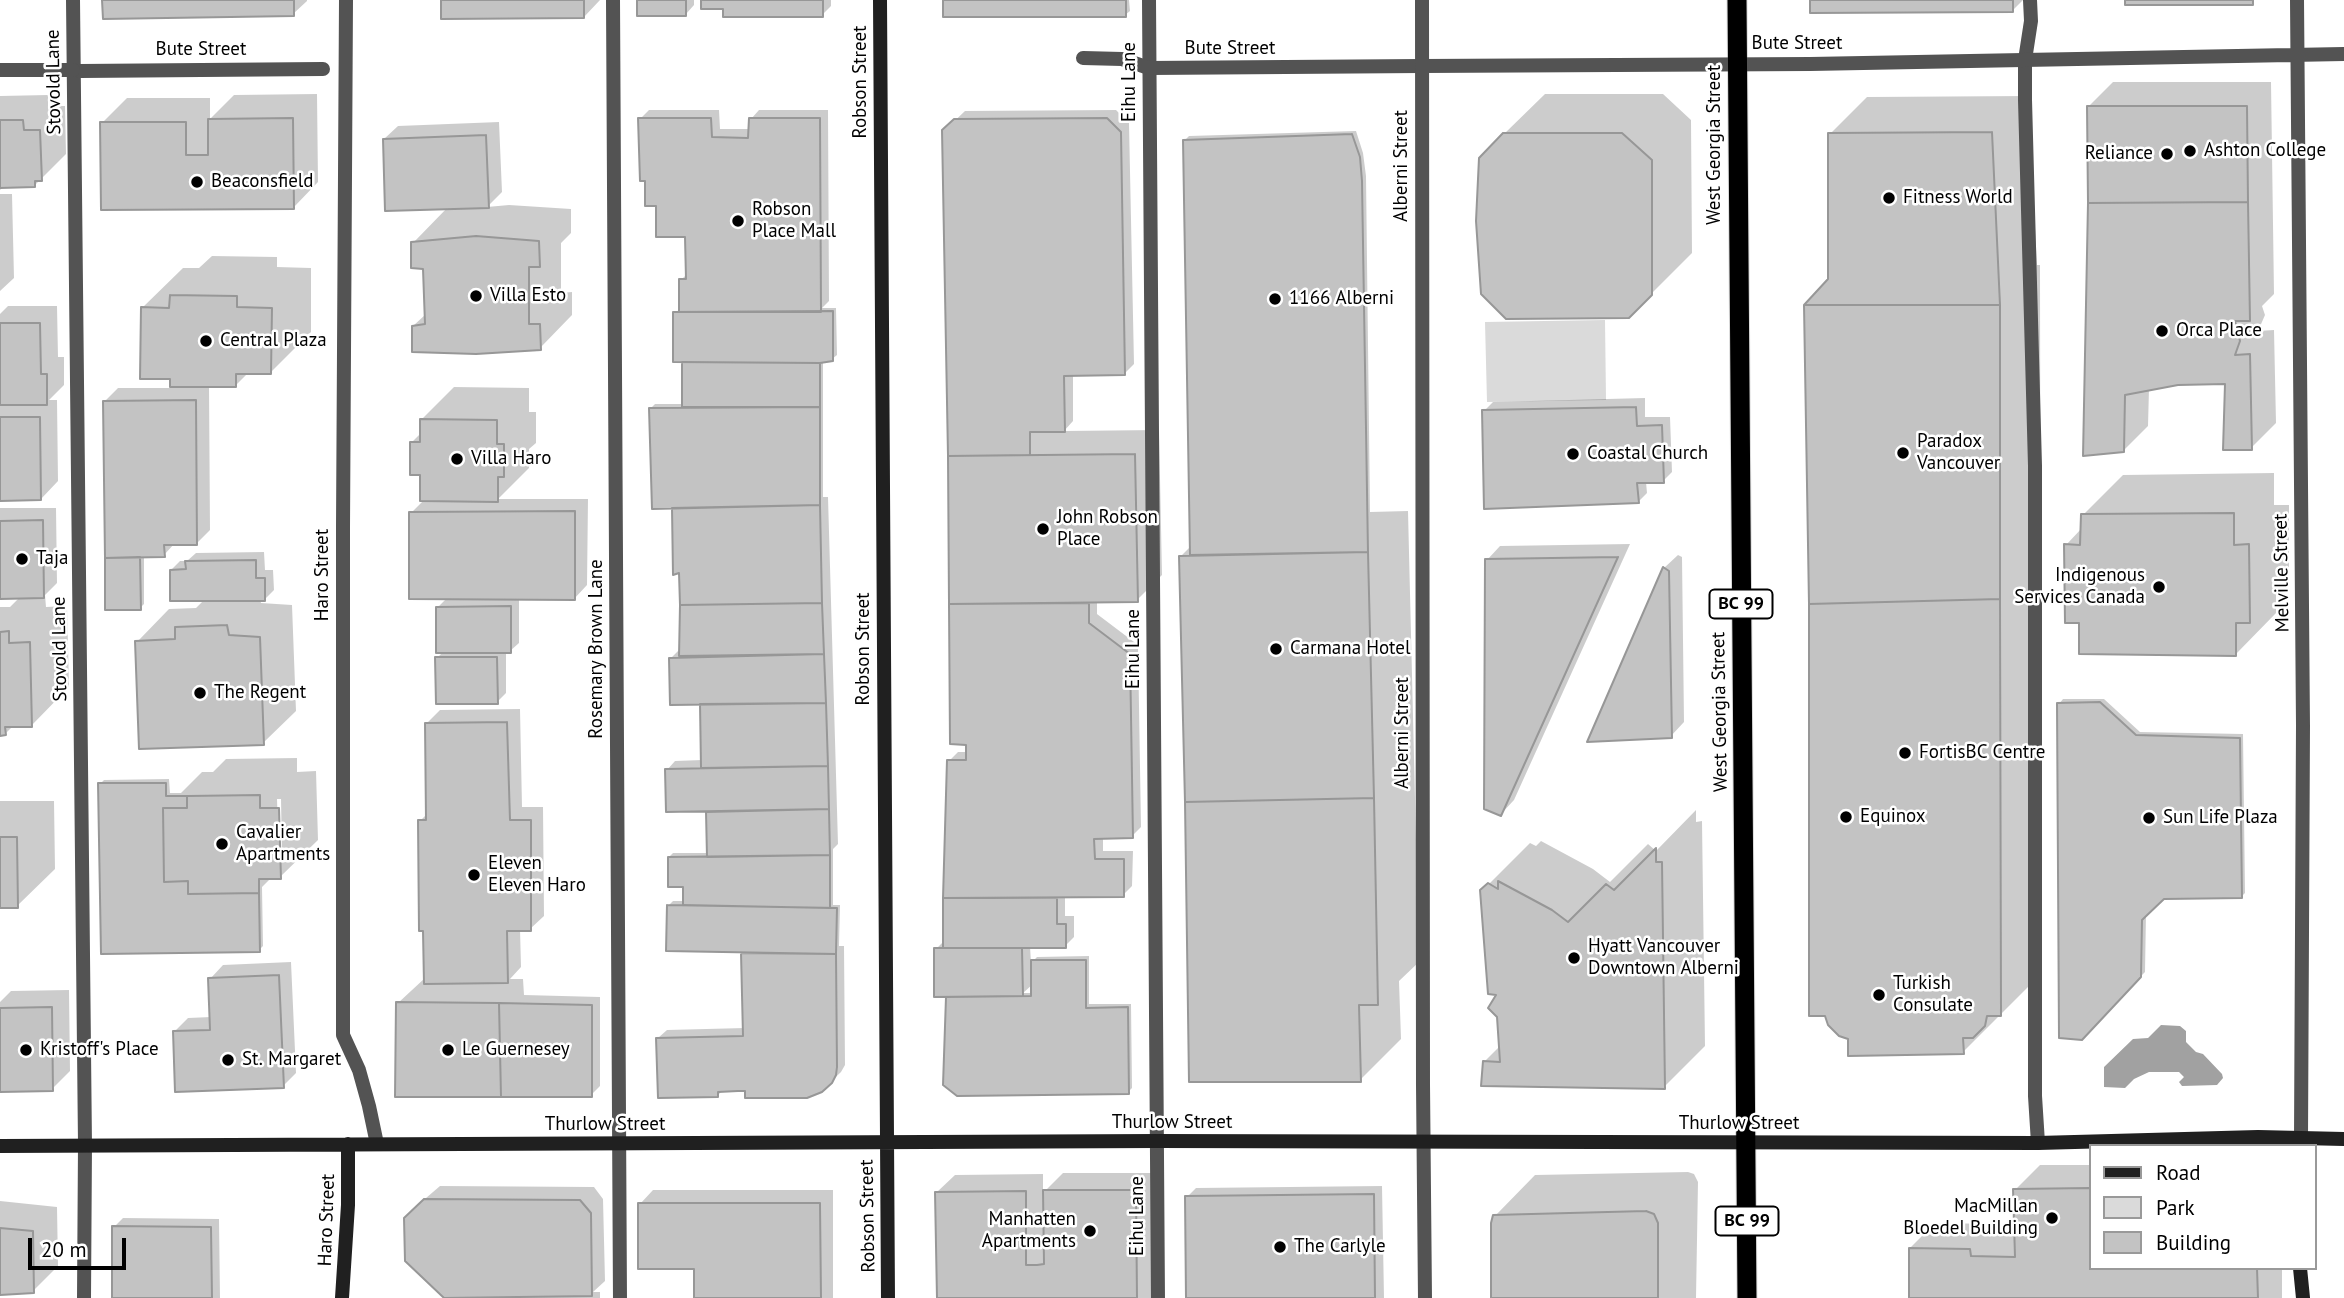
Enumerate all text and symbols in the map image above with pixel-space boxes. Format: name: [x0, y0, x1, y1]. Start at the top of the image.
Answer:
street label: Robson Street: [850, 25, 872, 139]
street label: Stovold Lane: [42, 29, 66, 135]
street label: Bute Street: [1752, 33, 1842, 55]
street label: Bute Street: [1185, 38, 1275, 60]
street label: Bute Street: [156, 39, 246, 61]
street label: Eihu Lane: [1119, 42, 1141, 122]
street label: West Georgia Street: [1704, 65, 1726, 225]
street label: Alberni Street: [1391, 110, 1413, 222]
place label: Ashton College: [2204, 140, 2326, 162]
place label: Reliance: [2085, 143, 2153, 165]
marker: Ashton College: [2182, 143, 2198, 159]
marker: Reliance: [2159, 146, 2175, 162]
place label: Beaconsfield: [211, 171, 314, 193]
marker: Beaconsfield: [189, 174, 205, 190]
place label: Fitness World: [1903, 187, 2013, 209]
marker: Fitness World: [1881, 190, 1897, 206]
place label: Robson Place Mall: [752, 199, 836, 243]
marker: Robson Place Mall: [730, 213, 746, 229]
place label: Villa Esto: [490, 285, 566, 307]
marker: Villa Esto: [468, 288, 484, 304]
place label: 1166 Alberni: [1289, 288, 1394, 310]
marker: 1166 Alberni: [1267, 291, 1283, 307]
place label: Orca Place: [2176, 320, 2262, 342]
marker: Orca Place: [2154, 323, 2170, 339]
place label: Central Plaza: [220, 330, 327, 352]
marker: Central Plaza: [198, 333, 214, 349]
place label: Paradox Vancouver: [1917, 431, 2000, 475]
place label: Coastal Church: [1587, 443, 1708, 465]
marker: Paradox Vancouver: [1895, 445, 1911, 461]
marker: Coastal Church: [1565, 446, 1581, 462]
place label: Villa Haro: [471, 448, 551, 470]
marker: Villa Haro: [449, 451, 465, 467]
place label: John Robson Place: [1057, 507, 1158, 551]
street label: Melville Street: [2270, 513, 2294, 633]
marker: John Robson Place: [1035, 521, 1051, 537]
street label: Haro Street: [312, 529, 334, 621]
place label: Taja: [36, 548, 68, 570]
marker: Taja: [14, 551, 30, 567]
street label: Rosemary Brown Lane: [586, 559, 608, 739]
place label: Indigenous Services Canada: [2014, 565, 2145, 609]
marker: Indigenous Services Canada: [2151, 579, 2167, 595]
road number: BC 99: [1710, 590, 1772, 618]
street label: Robson Street: [853, 592, 875, 706]
street label: Stovold Lane: [48, 596, 72, 702]
street label: Eihu Lane: [1123, 609, 1145, 689]
street label: West Georgia Street: [1707, 632, 1733, 792]
place label: Carmana Hotel: [1290, 638, 1411, 660]
marker: Carmana Hotel: [1268, 641, 1284, 657]
street label: Alberni Street: [1392, 677, 1414, 789]
place label: The Regent: [214, 682, 306, 704]
marker: The Regent: [192, 685, 208, 701]
place label: FortisBC Centre: [1919, 742, 2045, 764]
marker: FortisBC Centre: [1897, 745, 1913, 761]
place label: Equinox: [1860, 806, 1926, 828]
place label: Sun Life Plaza: [2163, 807, 2278, 829]
marker: Equinox: [1838, 809, 1854, 825]
marker: Sun Life Plaza: [2141, 810, 2157, 826]
place label: Cavalier Apartments: [236, 822, 330, 866]
marker: Cavalier Apartments: [214, 836, 230, 852]
place label: Eleven Eleven Haro: [488, 853, 586, 897]
marker: Eleven Eleven Haro: [466, 867, 482, 883]
place label: Hyatt Vancouver Downtown Alberni: [1588, 936, 1739, 980]
marker: Hyatt Vancouver Downtown Alberni: [1566, 950, 1582, 966]
place label: Turkish Consulate: [1893, 973, 1973, 1017]
marker: Turkish Consulate: [1871, 987, 1887, 1003]
place label: Kristoff's Place: [40, 1039, 159, 1061]
place label: Le Guernesey: [462, 1039, 570, 1061]
marker: Kristoff's Place: [18, 1042, 34, 1058]
marker: Le Guernesey: [440, 1042, 456, 1058]
place label: St. Margaret: [242, 1049, 341, 1071]
marker: St. Margaret: [220, 1052, 236, 1068]
street label: Thurlow Street: [1112, 1112, 1232, 1134]
street label: Thurlow Street: [1679, 1113, 1799, 1135]
street label: Thurlow Street: [545, 1114, 665, 1136]
legend: [2088, 1144, 2316, 1270]
street label: Robson Street: [856, 1159, 880, 1273]
text: Road: [2156, 1159, 2200, 1186]
street label: Haro Street: [314, 1173, 340, 1267]
street label: Eihu Lane: [1127, 1176, 1149, 1256]
text: Park: [2156, 1194, 2195, 1221]
place label: MacMillan Bloedel Building: [1903, 1196, 2038, 1240]
road number: BC 99: [1716, 1206, 1778, 1236]
place label: Manhatten Apartments: [982, 1209, 1076, 1253]
marker: MacMillan Bloedel Building: [2044, 1210, 2060, 1226]
marker: Manhatten Apartments: [1082, 1223, 1098, 1239]
scale bar: [32, 1224, 130, 1268]
text: Building: [2156, 1229, 2231, 1256]
text: 20 m: [41, 1236, 87, 1263]
place label: The Carlyle: [1294, 1236, 1386, 1258]
marker: The Carlyle: [1272, 1239, 1288, 1255]

